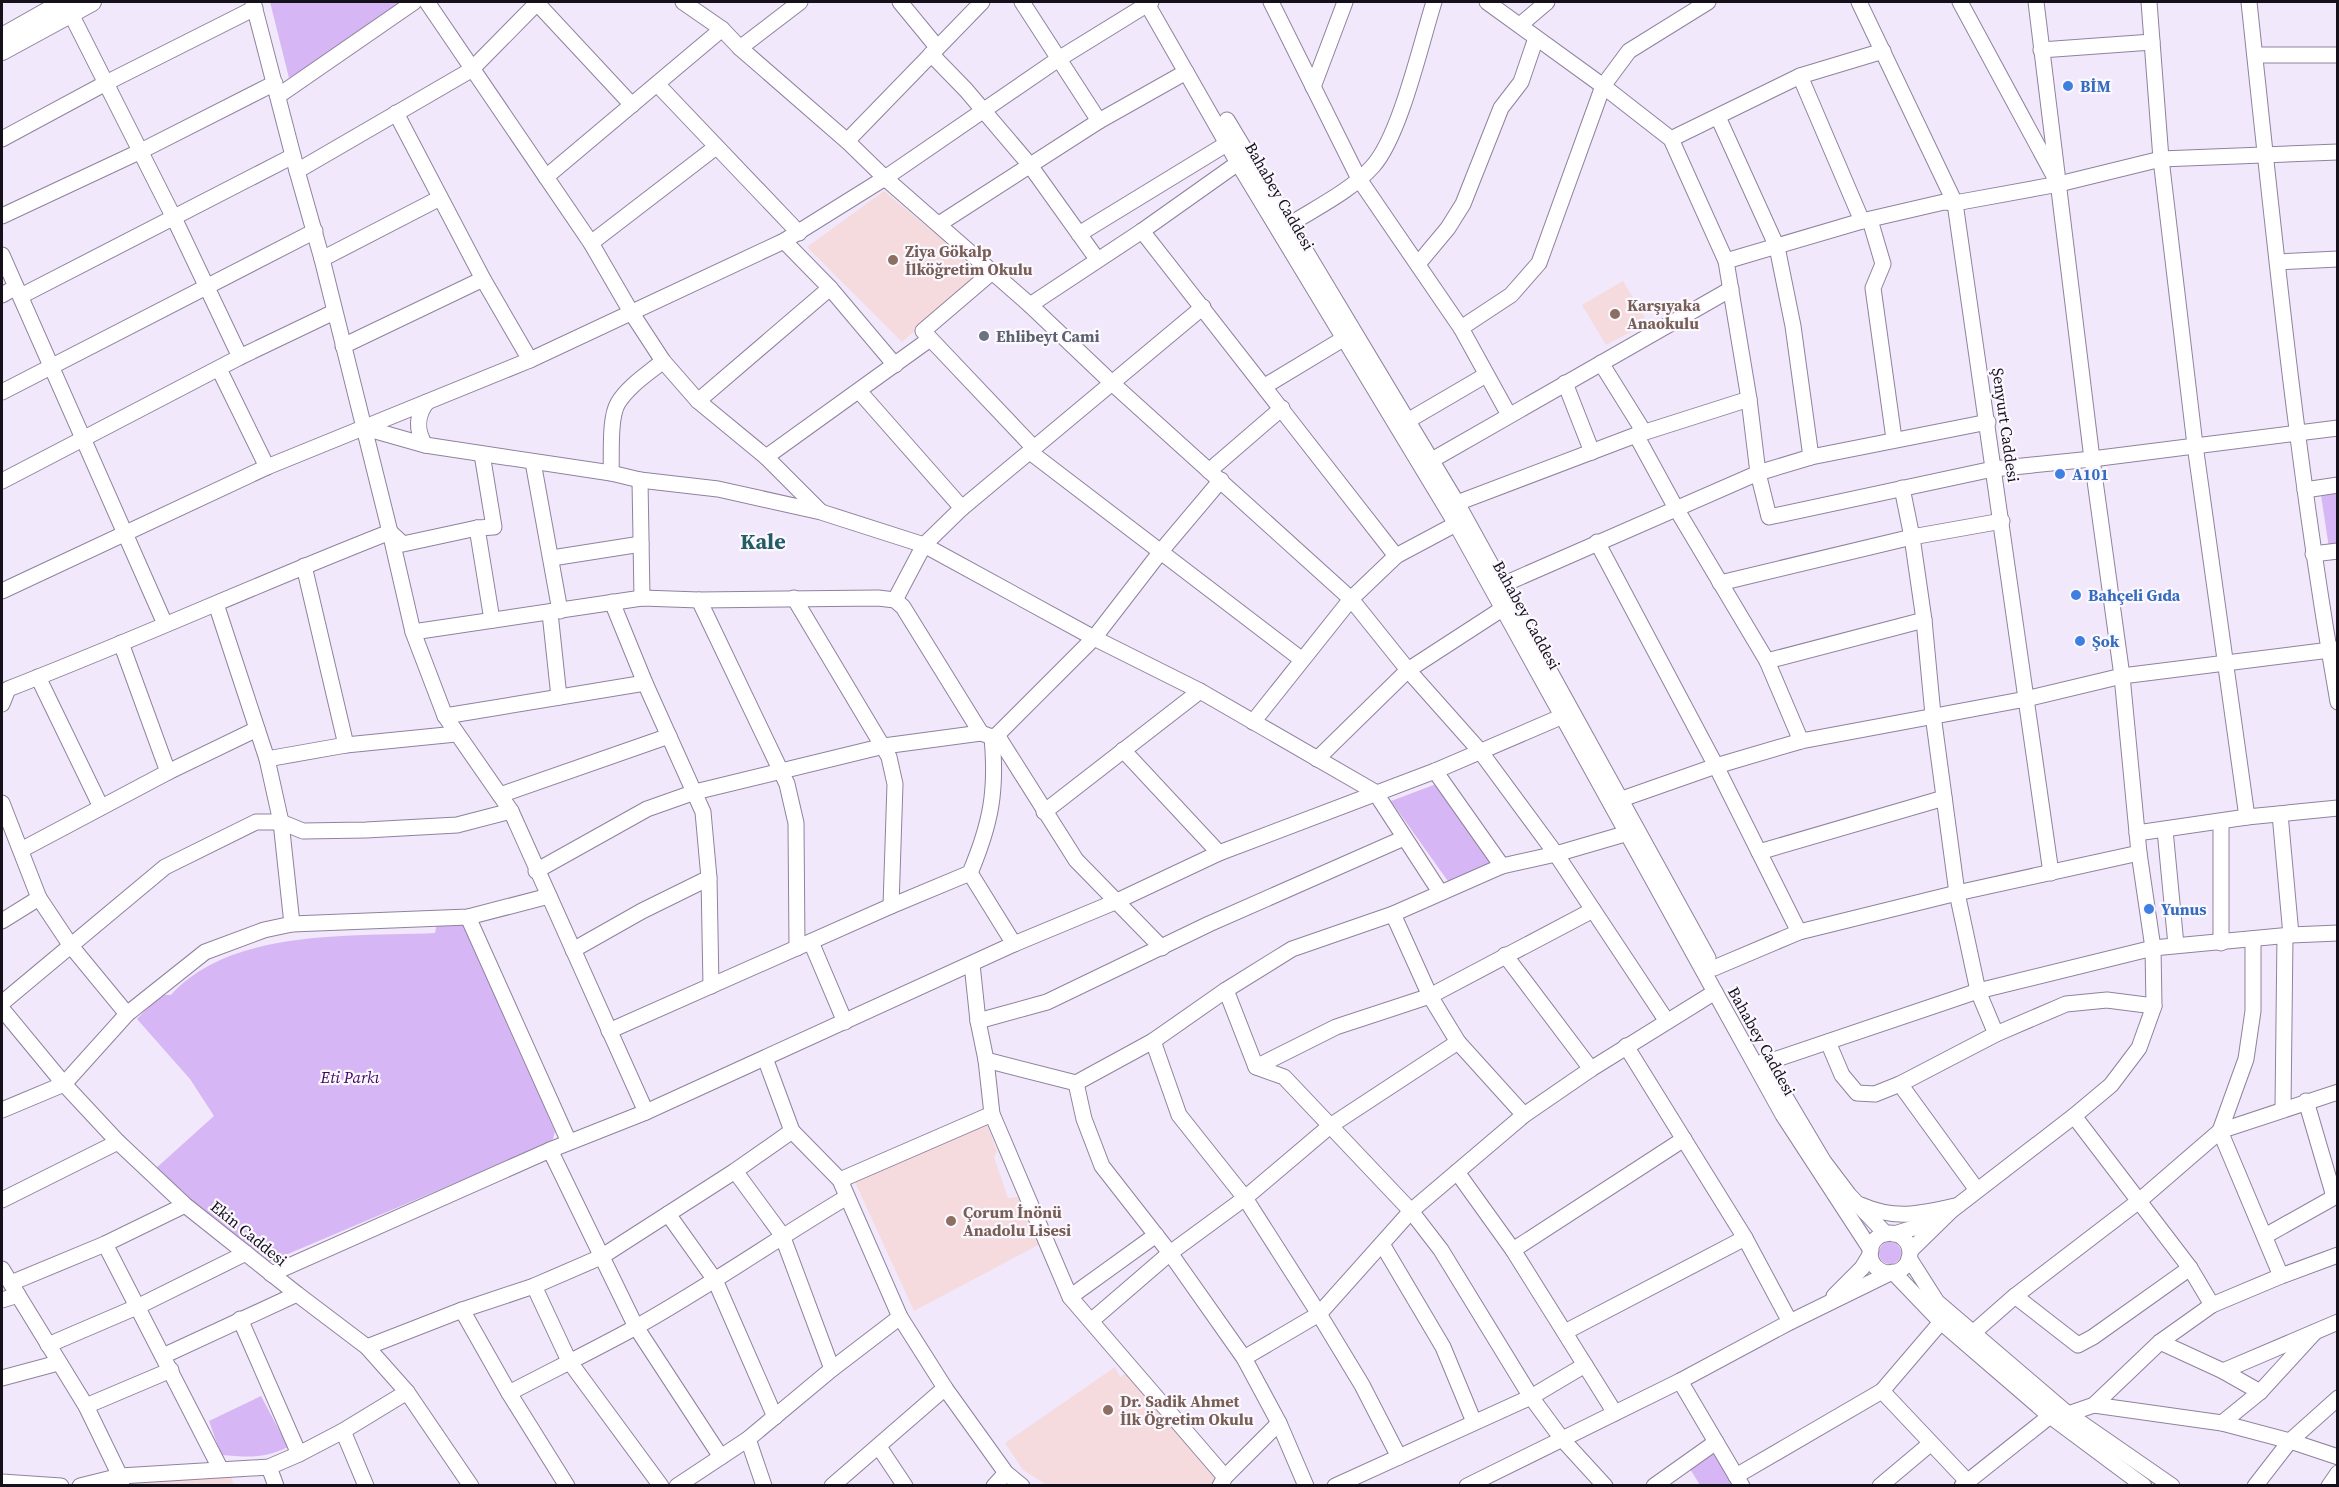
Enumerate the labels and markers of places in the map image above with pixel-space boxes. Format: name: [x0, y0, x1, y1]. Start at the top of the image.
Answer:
place label: BİM: [2080, 75, 2111, 97]
marker: BİM: [2061, 79, 2075, 93]
place label: Ziya Gökalp İlköğretim Okulu: [905, 240, 1033, 280]
marker: Ziya Gökalp İlköğretim Okulu: [886, 253, 900, 267]
place label: Karşıyaka Anaokulu: [1627, 294, 1701, 334]
marker: Karşıyaka Anaokulu: [1608, 307, 1622, 321]
place label: Ehlibeyt Cami: [996, 325, 1099, 347]
marker: Ehlibeyt Cami: [977, 329, 991, 343]
place label: A101: [2072, 463, 2109, 485]
marker: A101: [2053, 467, 2067, 481]
place label: Bahçeli Gıda: [2088, 584, 2181, 606]
marker: Bahçeli Gıda: [2069, 588, 2083, 602]
place label: Şok: [2092, 630, 2120, 652]
marker: Şok: [2073, 634, 2087, 648]
place label: Yunus: [2161, 898, 2207, 920]
marker: Yunus: [2142, 902, 2156, 916]
place label: Çorum İnönü Anadolu Lisesi: [963, 1201, 1071, 1241]
marker: Çorum İnönü Anadolu Lisesi: [944, 1214, 958, 1228]
place label: Dr. Sadik Ahmet İlk Ögretim Okulu: [1120, 1390, 1254, 1430]
marker: Dr. Sadik Ahmet İlk Ögretim Okulu: [1101, 1403, 1115, 1417]

